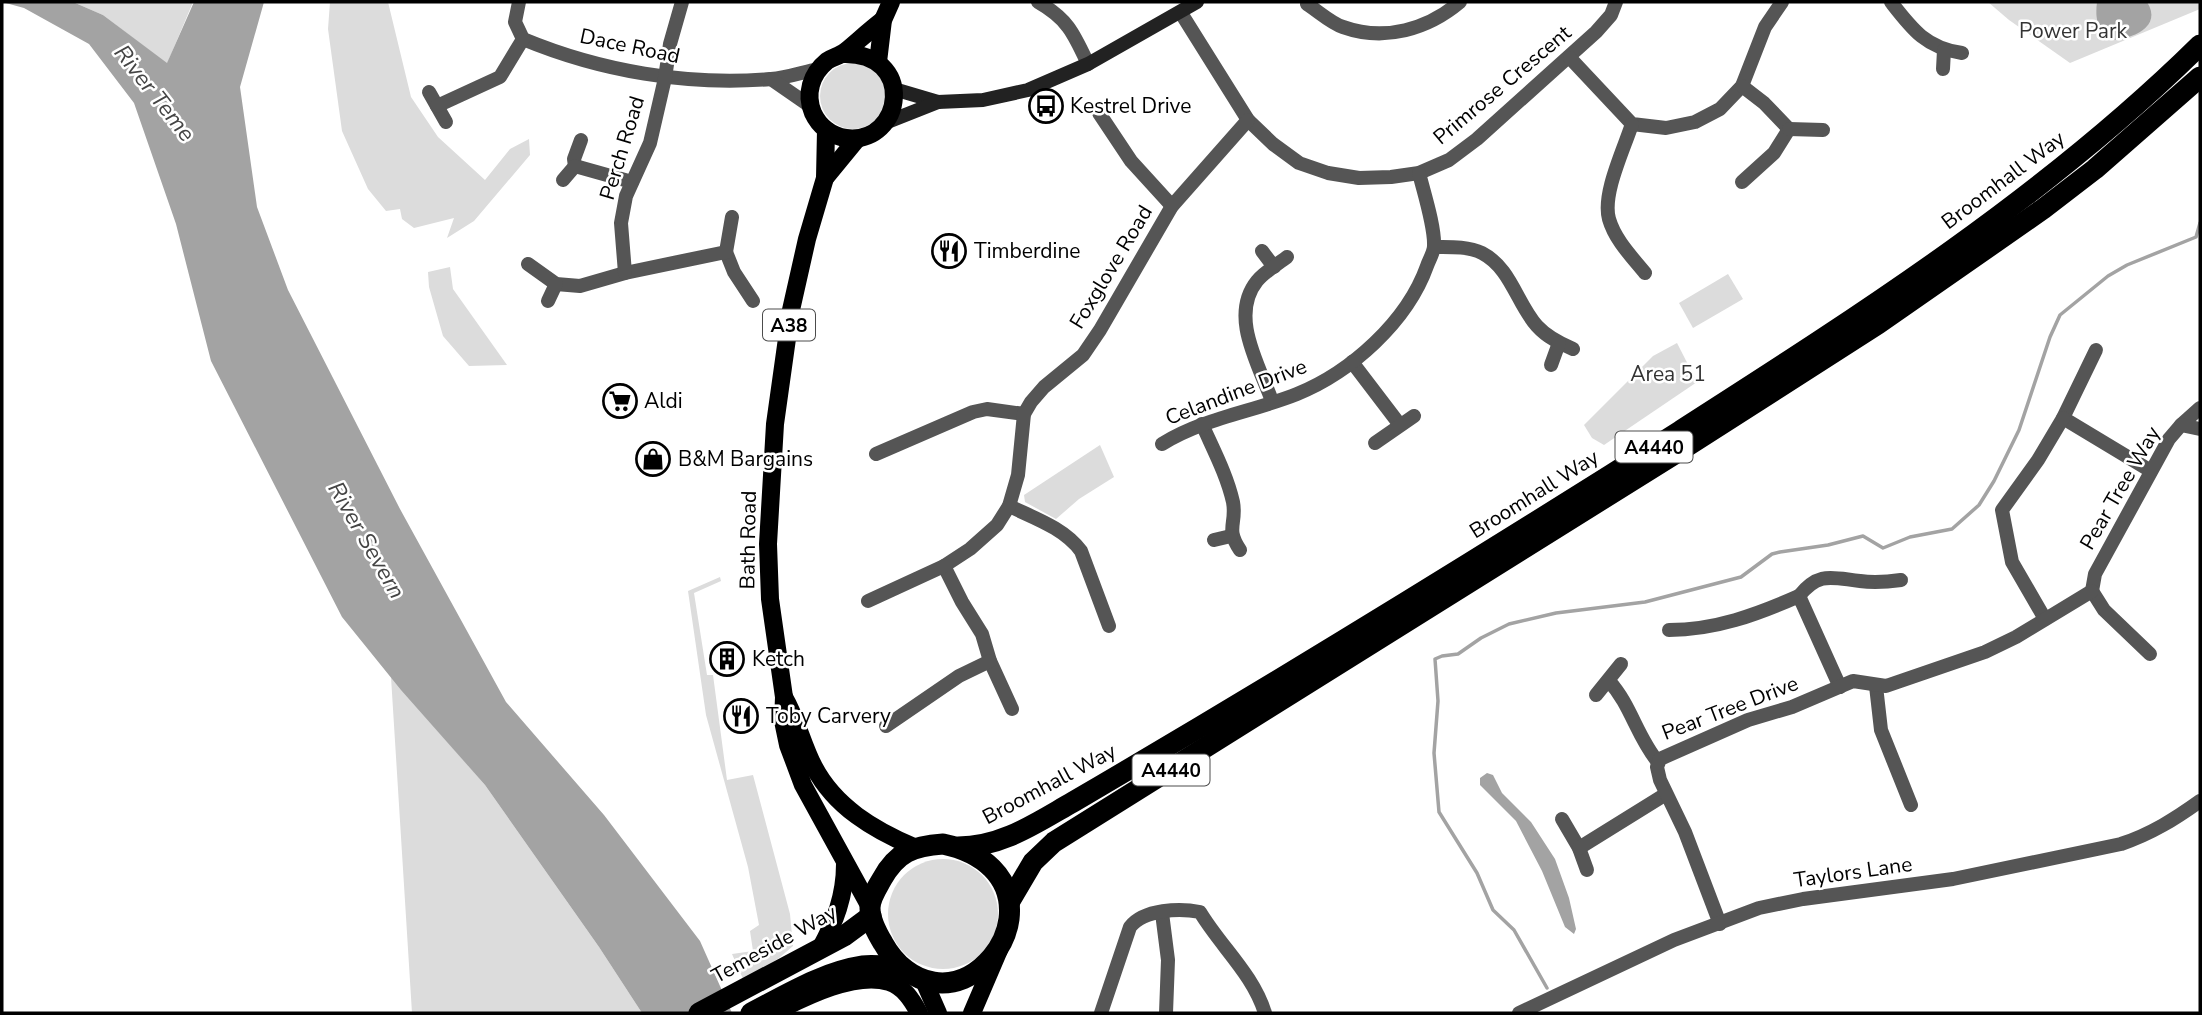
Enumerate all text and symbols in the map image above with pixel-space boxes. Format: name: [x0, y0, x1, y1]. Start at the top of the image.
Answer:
park label: Power Park: [2019, 17, 2127, 45]
street label: Primrose Crescent: [1427, 19, 1577, 151]
street label: Dace Road: [577, 22, 683, 70]
water label: River Teme: [107, 38, 202, 148]
bus stop icon: Kestrel Drive: [1027, 87, 1065, 125]
place label: Kestrel Drive: [1070, 92, 1191, 120]
street label: Perch Road: [593, 93, 651, 203]
street label: Broomhall Way: [1936, 124, 2071, 236]
street label: Foxglove Road: [1063, 200, 1159, 334]
restaurant icon: Timberdine: [930, 232, 968, 270]
place label: Timberdine: [974, 237, 1081, 265]
road number: A38: [763, 310, 815, 340]
street label: Celandine Drive: [1161, 352, 1311, 432]
park label: Area 51: [1630, 360, 1706, 388]
supermarket icon: Aldi: [601, 382, 639, 420]
place label: Aldi: [644, 387, 683, 415]
street label: Pear Tree Way: [2073, 421, 2167, 555]
road number: A4440: [1616, 432, 1692, 462]
shop icon: B&M Bargains: [634, 440, 672, 478]
street label: Broomhall Way: [1464, 443, 1604, 545]
place label: B&M Bargains: [678, 445, 813, 473]
water label: River Severn: [321, 476, 413, 604]
street label: Bath Road: [733, 490, 763, 590]
building icon: Ketch: [708, 640, 746, 678]
place label: Ketch: [752, 645, 805, 673]
street label: Pear Tree Drive: [1658, 669, 1802, 747]
restaurant icon: Toby Carvery: [722, 697, 760, 735]
place label: Toby Carvery: [766, 702, 891, 730]
street label: Broomhall Way: [977, 737, 1121, 831]
road number: A4440: [1132, 754, 1210, 786]
street label: Taylors Lane: [1792, 850, 1914, 894]
street label: Temeside Way: [706, 898, 842, 990]

